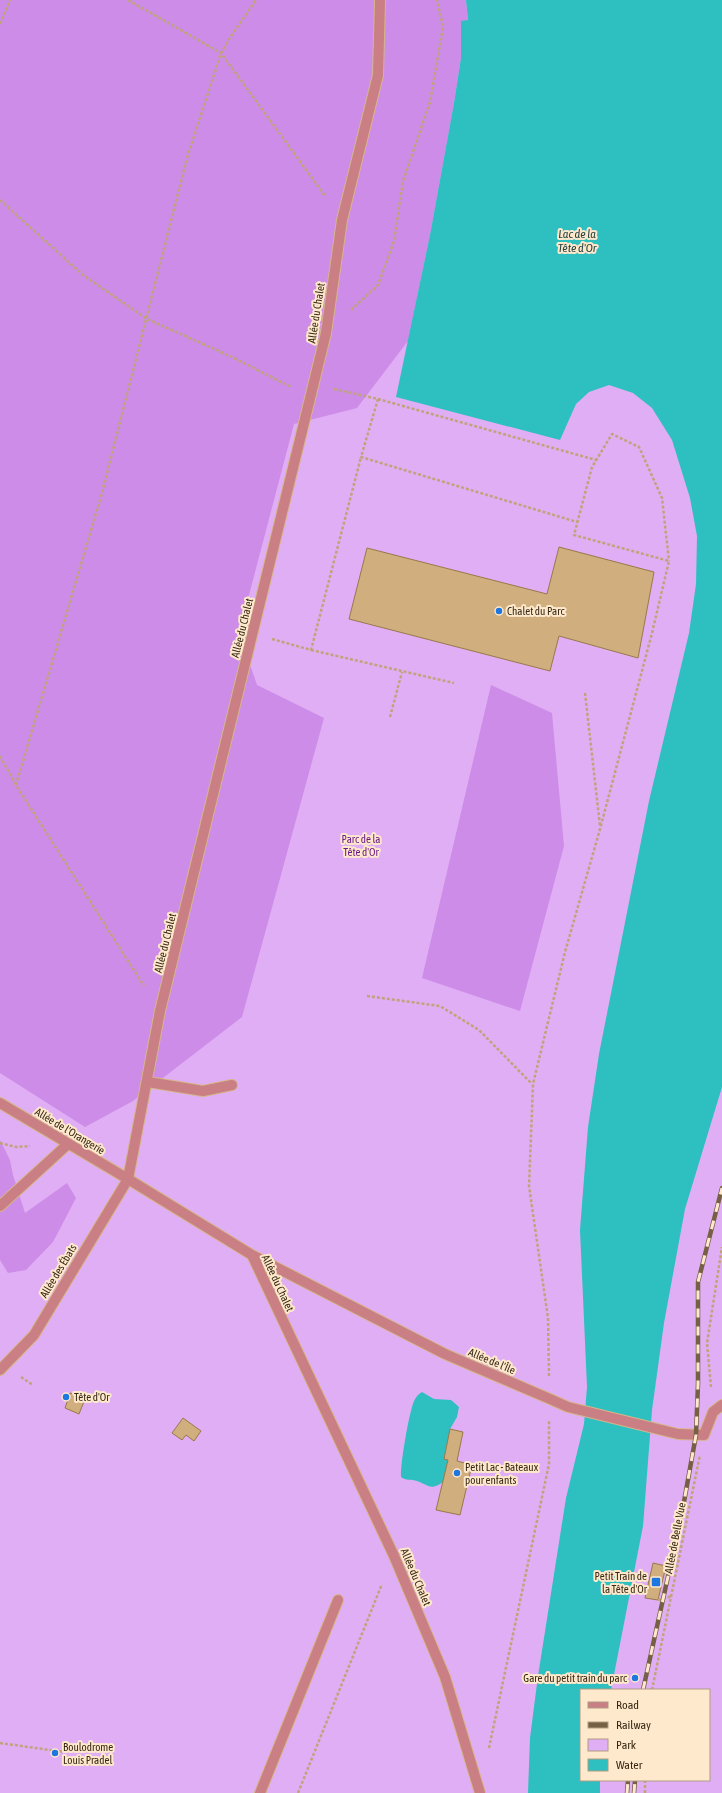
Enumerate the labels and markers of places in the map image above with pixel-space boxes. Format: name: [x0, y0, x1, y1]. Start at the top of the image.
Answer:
place label: Chalet du Parc: [507, 605, 565, 617]
marker: Chalet du Parc: [494, 606, 504, 616]
place label: Tête d'Or: [74, 1391, 110, 1403]
marker: Tête d'Or: [61, 1392, 71, 1402]
place label: Petit Lac - Bateaux pour enfants: [465, 1461, 539, 1486]
marker: Petit Lac - Bateaux pour enfants: [452, 1468, 462, 1478]
place label: Petit Train de la Tête d'Or: [594, 1570, 648, 1595]
marker: Petit Train de la Tête d'Or: [650, 1576, 662, 1588]
place label: Gare du petit train du parc: [523, 1672, 628, 1684]
marker: Gare du petit train du parc: [630, 1673, 640, 1683]
place label: Boulodrome Louis Pradel: [63, 1741, 113, 1766]
marker: Boulodrome Louis Pradel: [50, 1748, 60, 1758]

